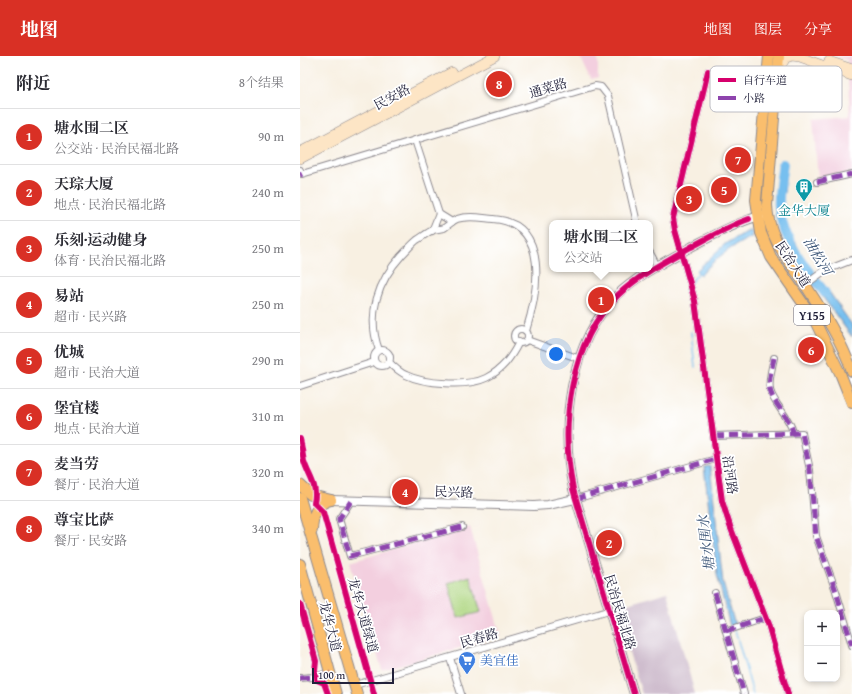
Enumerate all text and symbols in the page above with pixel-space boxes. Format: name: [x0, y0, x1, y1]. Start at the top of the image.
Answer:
text: 地图: [20, 15, 58, 43]
text: 地图: [704, 19, 732, 39]
text: 图层: [754, 19, 782, 39]
text: 分享: [804, 19, 832, 39]
legend: [710, 66, 842, 112]
pin: 8: [486, 69, 512, 99]
text: 附近: [16, 70, 50, 95]
text: 自行车道: [743, 72, 787, 88]
text: 8个结果: [239, 73, 284, 92]
street label: 通菜路: [527, 73, 569, 103]
street label: 民安路: [370, 79, 414, 115]
text: 小路: [743, 90, 765, 106]
text: 塘水围二区: [54, 117, 129, 138]
text: 1: [26, 127, 32, 146]
text: 90 m: [258, 127, 284, 146]
text: 公交站 · 民治民福北路: [54, 139, 179, 158]
pin: 7: [725, 145, 751, 175]
text: 天琮大厦: [54, 173, 114, 194]
pin: 5: [711, 175, 737, 205]
building icon: 金华大厦: [794, 177, 814, 202]
text: 2: [26, 183, 32, 202]
text: 240 m: [252, 183, 284, 202]
pin: 3: [676, 184, 702, 214]
text: 地点 · 民治民福北路: [54, 195, 166, 214]
place label: 金华大厦: [778, 201, 830, 220]
popup: [549, 220, 653, 272]
text: 塘水围二区: [563, 226, 639, 247]
text: 乐刻·运动健身: [54, 229, 147, 250]
water label: 油松河: [799, 233, 839, 282]
street label: 民治大道: [771, 237, 815, 291]
text: 3: [26, 239, 32, 258]
text: 250 m: [252, 239, 284, 258]
text: 公交站: [563, 248, 603, 267]
text: 体育 · 民治民福北路: [54, 251, 166, 270]
text: 易站: [54, 285, 84, 306]
pin: 1: [588, 285, 614, 315]
text: 4: [26, 295, 32, 314]
text: 250 m: [252, 295, 284, 314]
road number: Y155: [794, 305, 830, 325]
text: 超市 · 民兴路: [54, 307, 127, 326]
pin: 6: [798, 335, 824, 365]
text: 优城: [54, 341, 84, 362]
your location: [546, 344, 566, 364]
text: 5: [26, 351, 32, 370]
text: 290 m: [252, 351, 284, 370]
text: 超市 · 民治大道: [54, 363, 140, 382]
text: 堡宜楼: [54, 397, 99, 418]
text: 6: [26, 407, 32, 426]
text: 310 m: [252, 407, 284, 426]
text: 地点 · 民治大道: [54, 419, 140, 438]
text: 麦当劳: [54, 453, 99, 474]
street label: 沿河路: [718, 454, 742, 496]
text: 7: [26, 463, 32, 482]
text: 320 m: [252, 463, 284, 482]
text: 餐厅 · 民治大道: [54, 475, 140, 494]
pin: 4: [392, 477, 418, 507]
street label: 民兴路: [434, 482, 474, 502]
text: 尊宝比萨: [54, 509, 114, 530]
water label: 塘水围水: [692, 512, 719, 572]
text: 8: [26, 519, 32, 538]
text: 340 m: [252, 519, 284, 538]
pin: 2: [596, 528, 622, 558]
text: 餐厅 · 民安路: [54, 531, 127, 550]
street label: 民治民福北路: [600, 572, 640, 652]
street label: 龙华大道绿道: [343, 575, 383, 655]
street label: 龙华大道: [314, 598, 346, 654]
map controls: [804, 610, 840, 682]
button: +: [804, 610, 840, 646]
street label: 民春路: [458, 623, 500, 653]
button: −: [804, 646, 840, 682]
supermarket icon: 美宜佳: [457, 650, 477, 675]
place label: 美宜佳: [480, 651, 519, 670]
scale bar: [312, 666, 394, 685]
text: 100 m: [318, 667, 345, 683]

